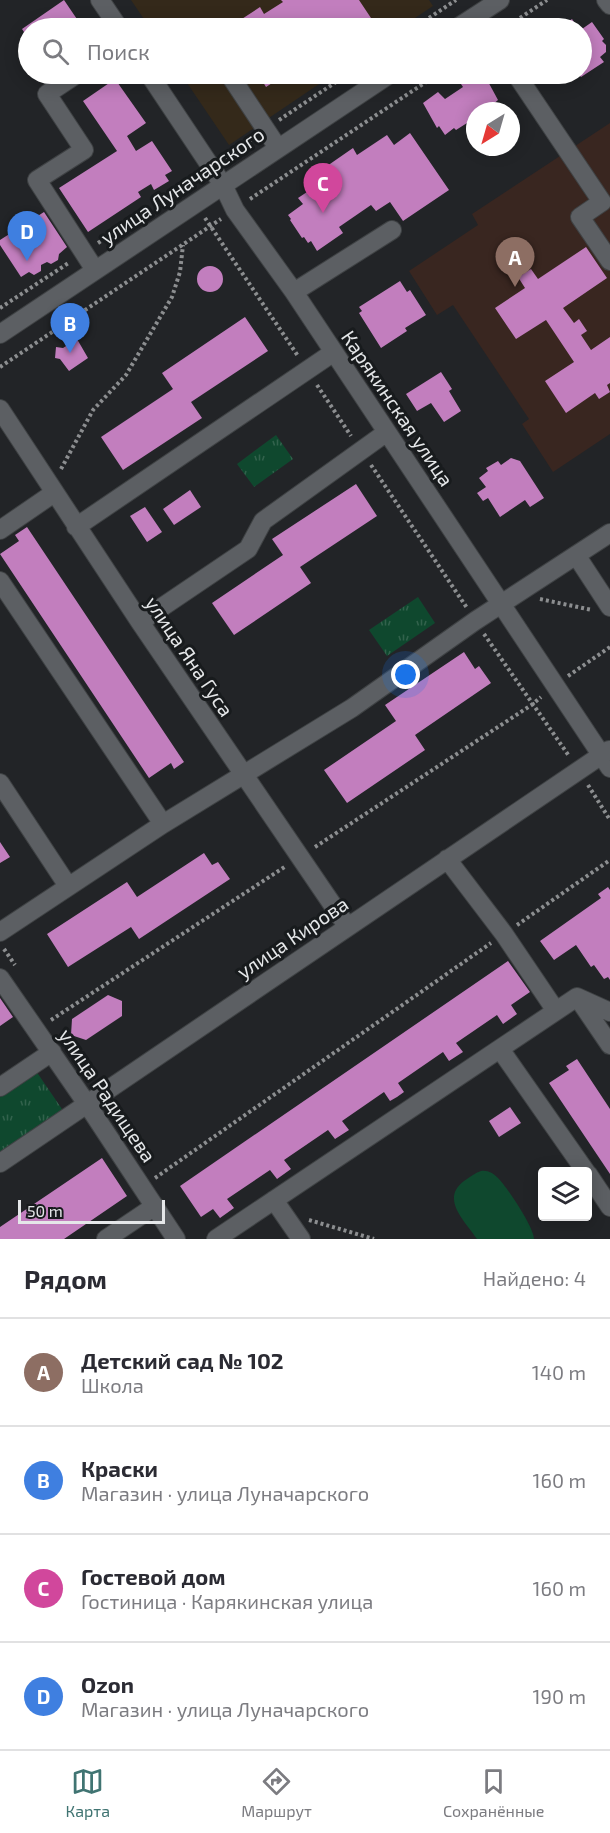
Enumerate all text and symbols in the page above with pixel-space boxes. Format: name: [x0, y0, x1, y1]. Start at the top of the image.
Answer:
search box: [18, 18, 592, 84]
icon: search: [39, 35, 72, 68]
text: Поиск: [87, 38, 150, 64]
north arrow: [466, 102, 520, 156]
street label: улица Луначарского: [96, 121, 269, 250]
pin: C: [304, 164, 342, 213]
pin: D: [8, 212, 46, 261]
pin: A: [496, 238, 534, 287]
pin: B: [50, 304, 90, 353]
street label: Карякинская улица: [336, 326, 459, 491]
street label: улица Яна Гуса: [140, 591, 239, 721]
your location: [391, 660, 420, 689]
street label: улица Кирова: [232, 891, 353, 984]
street label: улица Радищева: [54, 1024, 162, 1167]
map controls: [538, 1167, 592, 1221]
button: layers: [538, 1167, 592, 1221]
scale bar: [18, 1197, 165, 1224]
text: 50 m: [27, 1201, 63, 1220]
text: Рядом: [24, 1263, 107, 1294]
text: Найдено: 4: [483, 1266, 586, 1290]
text: Детский сад № 102: [81, 1347, 284, 1373]
text: A: [37, 1360, 50, 1384]
text: 140 m: [532, 1360, 586, 1384]
text: Школа: [81, 1373, 144, 1397]
text: Краски: [81, 1455, 158, 1481]
text: B: [37, 1468, 50, 1492]
text: 160 m: [533, 1468, 586, 1492]
text: Магазин · улица Луначарского: [81, 1481, 369, 1505]
text: Гостевой дом: [81, 1563, 226, 1589]
text: C: [38, 1576, 49, 1600]
text: 160 m: [533, 1576, 586, 1600]
text: Гостиница · Карякинская улица: [81, 1589, 373, 1613]
text: Ozon: [81, 1671, 134, 1697]
text: D: [37, 1684, 50, 1708]
text: 190 m: [533, 1684, 586, 1708]
text: Магазин · улица Луначарского: [81, 1697, 369, 1721]
tab: Карта: [66, 1765, 110, 1820]
tab: Маршрут: [241, 1765, 312, 1820]
tab: Сохранённые: [443, 1765, 544, 1820]

